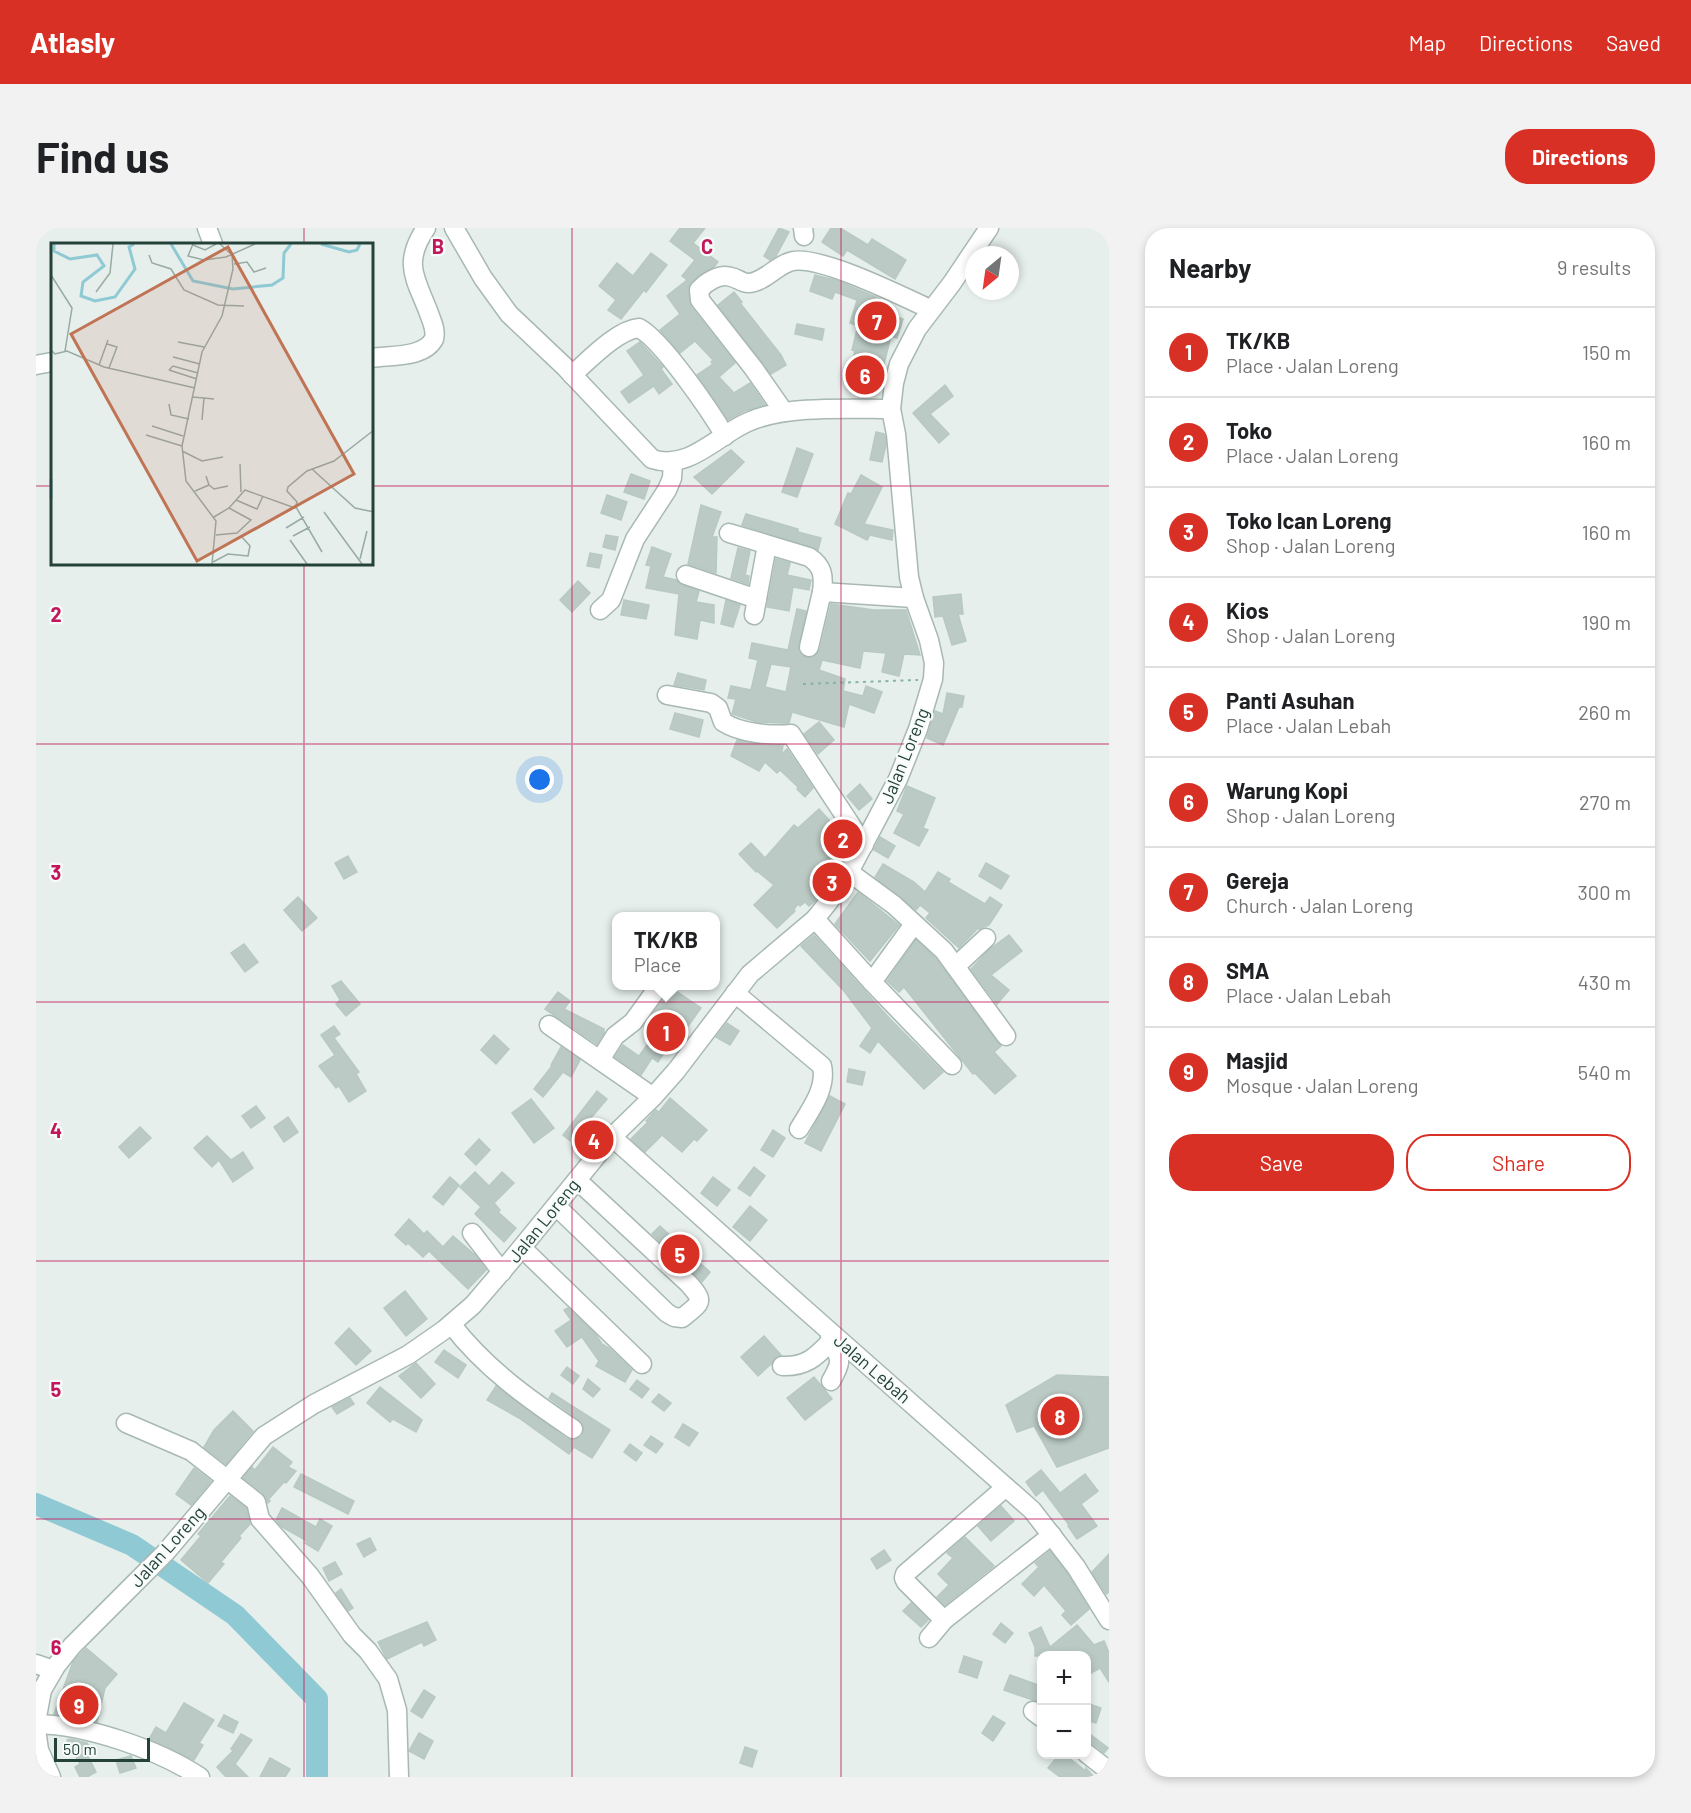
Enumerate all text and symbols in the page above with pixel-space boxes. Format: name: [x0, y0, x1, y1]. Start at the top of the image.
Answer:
text: Atlasly: [30, 25, 115, 59]
text: Map: [1409, 30, 1446, 55]
text: Directions: [1479, 30, 1573, 55]
text: Saved: [1606, 30, 1661, 55]
button: Directions: [1505, 129, 1655, 184]
text: Find us: [36, 131, 169, 181]
text: B: [432, 234, 444, 258]
text: C: [701, 234, 713, 258]
inset map: [51, 243, 374, 566]
north arrow: [965, 246, 1019, 300]
text: Nearby: [1169, 252, 1251, 283]
text: 9 results: [1557, 255, 1631, 279]
pin: 7: [858, 298, 896, 344]
text: TK/KB: [1226, 327, 1290, 353]
text: 1: [1185, 340, 1192, 364]
text: 150 m: [1582, 340, 1631, 364]
pin: 6: [846, 352, 884, 398]
text: Place · Jalan Loreng: [1226, 353, 1399, 377]
text: Toko: [1226, 417, 1272, 443]
text: 2: [1183, 430, 1194, 454]
text: 160 m: [1582, 430, 1631, 454]
text: Place · Jalan Loreng: [1226, 443, 1399, 467]
text: Toko Ican Loreng: [1226, 507, 1392, 533]
text: 3: [1183, 520, 1194, 544]
text: 160 m: [1582, 520, 1631, 544]
text: Shop · Jalan Loreng: [1226, 533, 1395, 557]
text: Kios: [1226, 597, 1269, 623]
text: 2: [50, 602, 62, 626]
text: 4: [1182, 610, 1195, 634]
text: 190 m: [1582, 610, 1631, 634]
text: Shop · Jalan Loreng: [1226, 623, 1395, 647]
text: Panti Asuhan: [1226, 687, 1354, 713]
text: 5: [1183, 700, 1194, 724]
text: 260 m: [1578, 700, 1631, 724]
street label: Jalan Loreng: [875, 704, 933, 807]
text: Place · Jalan Lebah: [1226, 713, 1391, 737]
your location: [525, 765, 554, 794]
text: Warung Kopi: [1226, 777, 1348, 803]
text: 6: [1183, 790, 1194, 814]
text: 270 m: [1579, 790, 1631, 814]
text: Shop · Jalan Loreng: [1226, 803, 1395, 827]
pin: 2: [824, 816, 862, 862]
text: 3: [51, 860, 61, 884]
pin: 3: [812, 860, 852, 904]
text: Gereja: [1226, 867, 1289, 893]
text: 7: [1184, 880, 1193, 904]
text: 300 m: [1578, 880, 1631, 904]
text: Church · Jalan Loreng: [1226, 893, 1413, 917]
popup: [612, 912, 720, 990]
text: TK/KB: [634, 926, 698, 952]
text: Place: [634, 952, 681, 976]
text: SMA: [1226, 957, 1270, 983]
text: 8: [1183, 970, 1194, 994]
text: 430 m: [1578, 970, 1631, 994]
text: Place · Jalan Lebah: [1226, 983, 1391, 1007]
pin: 1: [646, 1010, 686, 1054]
text: Masjid: [1226, 1047, 1288, 1073]
text: 9: [1183, 1060, 1194, 1084]
text: 540 m: [1578, 1060, 1631, 1084]
text: Mosque · Jalan Loreng: [1226, 1073, 1418, 1097]
text: 4: [50, 1118, 62, 1142]
pin: 4: [574, 1118, 614, 1162]
button: Save: [1169, 1134, 1394, 1191]
button: Share: [1406, 1134, 1631, 1191]
street label: Jalan Loreng: [503, 1174, 584, 1267]
pin: 5: [660, 1232, 700, 1276]
street label: Jalan Lebah: [830, 1329, 916, 1408]
text: 5: [51, 1377, 62, 1401]
pin: 8: [1040, 1394, 1080, 1438]
street label: Jalan Loreng: [125, 1501, 209, 1591]
text: 6: [51, 1635, 62, 1659]
map controls: [1037, 1651, 1091, 1759]
button: +: [1037, 1651, 1091, 1705]
pin: 9: [60, 1682, 99, 1728]
button: −: [1037, 1705, 1091, 1759]
scale bar: [54, 1735, 150, 1762]
text: 50 m: [63, 1739, 97, 1758]

